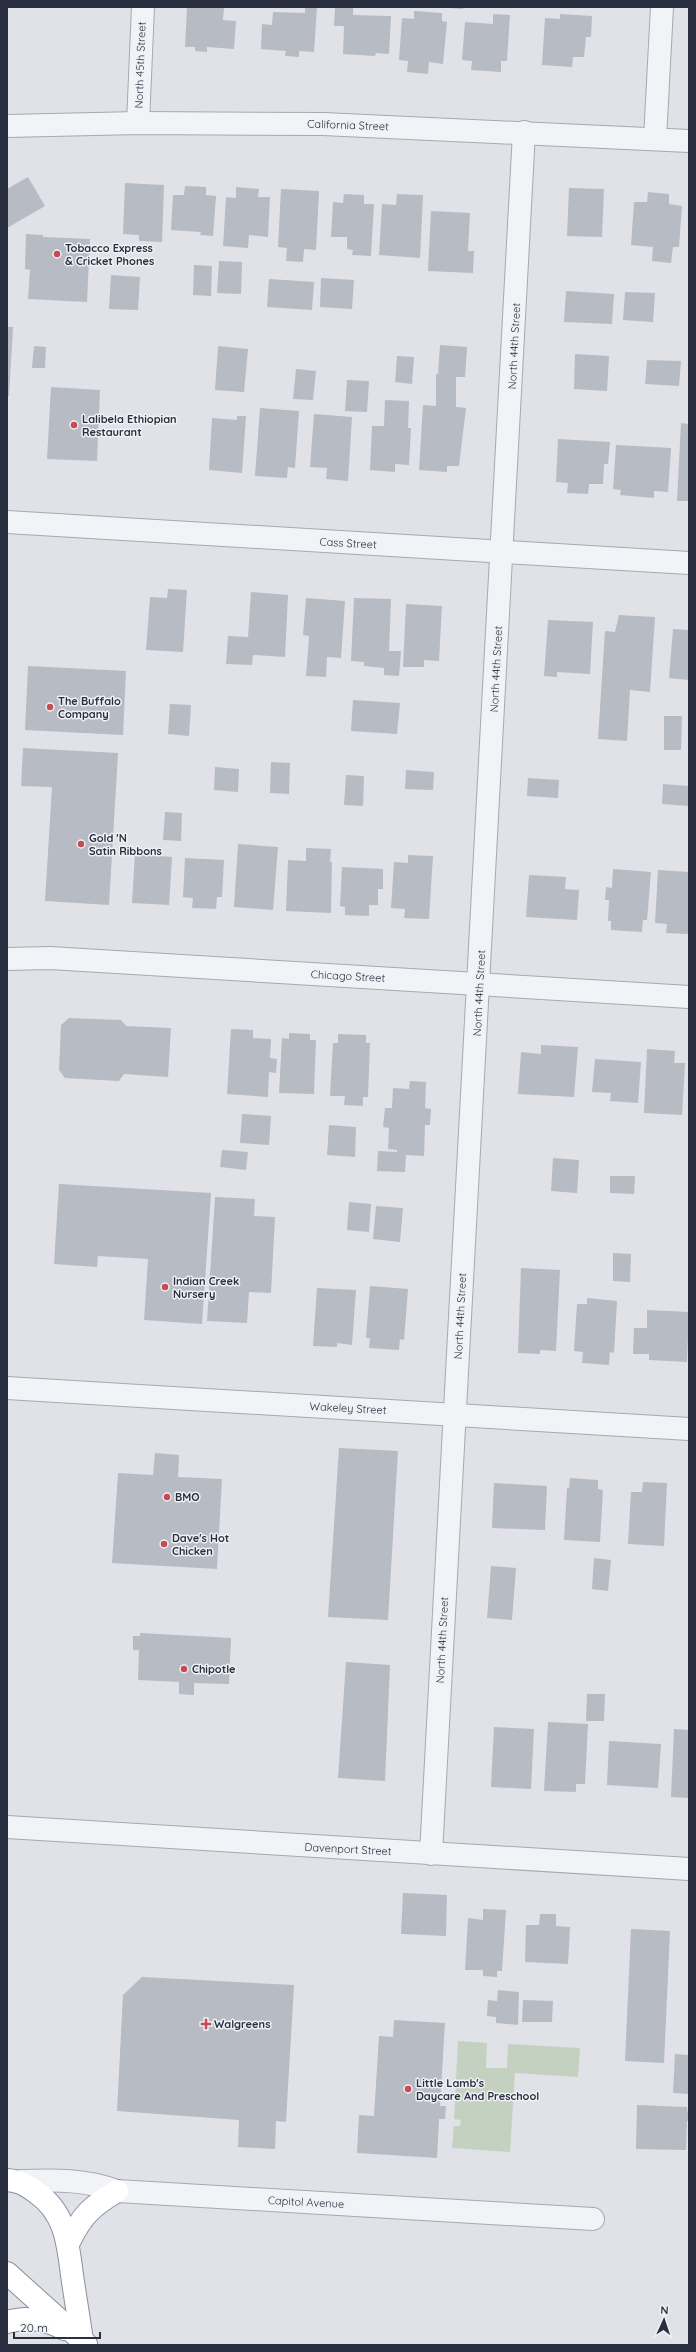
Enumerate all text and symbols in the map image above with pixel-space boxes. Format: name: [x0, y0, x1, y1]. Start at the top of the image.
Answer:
street label: North 45th Street: [131, 21, 149, 109]
street label: California Street: [307, 117, 389, 133]
place label: Tobacco Express & Cricket Phones: [65, 241, 154, 268]
marker: Tobacco Express & Cricket Phones: [52, 249, 62, 259]
street label: North 44th Street: [505, 302, 523, 390]
place label: Lalibela Ethiopian Restaurant: [82, 412, 177, 439]
marker: Lalibela Ethiopian Restaurant: [69, 420, 79, 430]
street label: Cass Street: [319, 535, 377, 552]
street label: North 44th Street: [487, 625, 505, 713]
place label: The Buffalo Company: [58, 694, 121, 721]
marker: The Buffalo Company: [45, 702, 55, 712]
place label: Gold 'N Satin Ribbons: [89, 831, 162, 858]
marker: Gold 'N Satin Ribbons: [76, 839, 86, 849]
street label: North 44th Street: [470, 949, 488, 1037]
street label: Chicago Street: [310, 967, 386, 985]
street label: North 44th Street: [451, 1272, 469, 1360]
place label: Indian Creek Nursery: [173, 1274, 239, 1301]
marker: Indian Creek Nursery: [160, 1282, 170, 1292]
street label: Wakeley Street: [309, 1399, 387, 1417]
place label: BMO: [175, 1490, 200, 1504]
marker: BMO: [162, 1492, 172, 1502]
place label: Dave's Hot Chicken: [172, 1531, 229, 1558]
marker: Dave's Hot Chicken: [159, 1539, 169, 1549]
street label: North 44th Street: [433, 1596, 451, 1684]
place label: Chipotle: [192, 1662, 236, 1676]
marker: Chipotle: [179, 1664, 189, 1674]
street label: Davenport Street: [304, 1840, 392, 1858]
place label: Walgreens: [214, 2017, 270, 2031]
marker: Walgreens: [201, 2019, 211, 2029]
place label: Little Lamb's Daycare And Preschool: [416, 2076, 539, 2103]
marker: Little Lamb's Daycare And Preschool: [403, 2084, 413, 2094]
street label: Capitol Avenue: [268, 2193, 344, 2211]
north arrow: [644, 2300, 684, 2340]
text: N: [660, 2303, 669, 2317]
scale bar: [14, 2314, 100, 2340]
text: 20 m: [20, 2320, 48, 2335]

